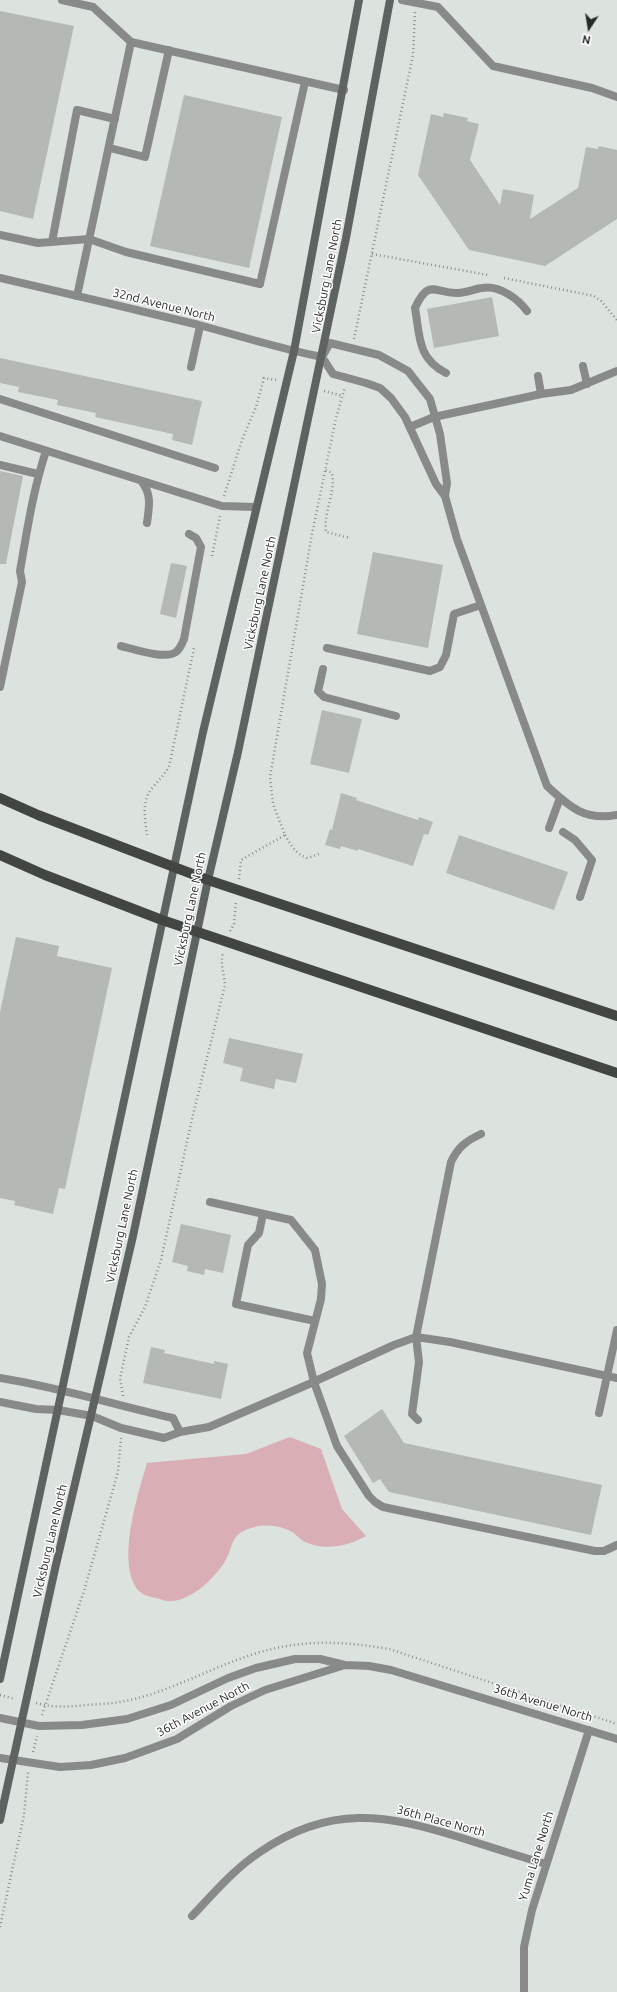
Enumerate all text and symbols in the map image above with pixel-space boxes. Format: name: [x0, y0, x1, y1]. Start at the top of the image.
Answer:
north arrow: [569, 8, 609, 48]
text: N: [581, 33, 592, 46]
street label: Vicksburg Lane North: [309, 218, 345, 334]
street label: 32nd Avenue North: [111, 285, 217, 325]
street label: Vicksburg Lane North: [241, 535, 279, 651]
street label: Vicksburg Lane North: [171, 851, 209, 967]
street label: Vicksburg Lane North: [103, 1168, 141, 1284]
street label: Vicksburg Lane North: [30, 1483, 70, 1599]
street label: 36th Avenue North: [154, 1679, 252, 1739]
street label: 36th Avenue North: [492, 1681, 594, 1725]
street label: 36th Place North: [395, 1802, 487, 1840]
street label: Yuma Lane North: [516, 1809, 556, 1903]

